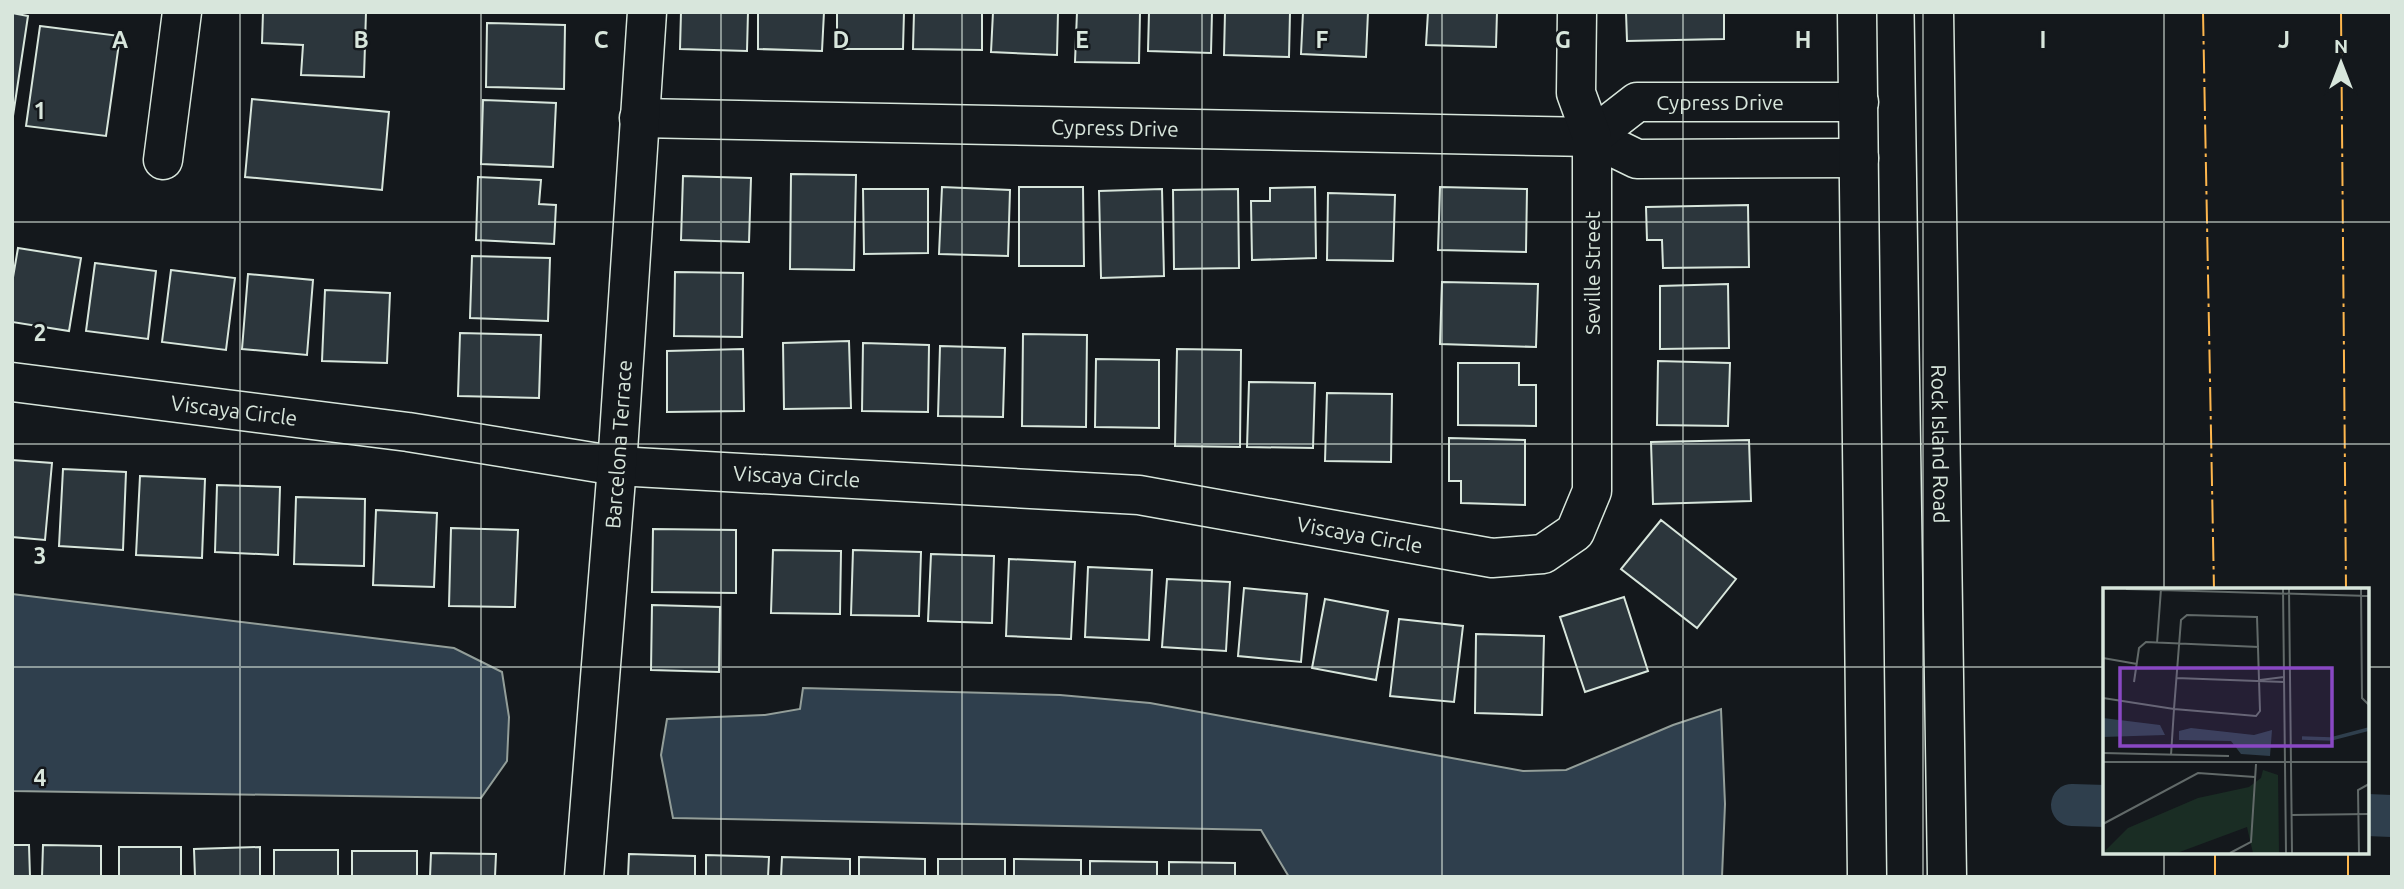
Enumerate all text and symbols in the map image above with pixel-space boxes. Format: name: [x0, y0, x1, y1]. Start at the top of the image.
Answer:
text: A: [112, 27, 128, 52]
text: B: [353, 27, 369, 52]
text: C: [594, 27, 609, 52]
text: D: [833, 27, 849, 52]
text: E: [1075, 27, 1089, 52]
text: F: [1316, 27, 1329, 52]
text: G: [1555, 27, 1571, 52]
text: H: [1795, 27, 1811, 52]
text: I: [2040, 27, 2046, 52]
text: J: [2278, 27, 2290, 52]
north arrow: [2306, 28, 2376, 98]
text: N: [2334, 35, 2348, 57]
street label: Cypress Drive: [1656, 90, 1784, 114]
text: 1: [34, 98, 46, 123]
street label: Cypress Drive: [1051, 114, 1179, 141]
street label: Seville Street: [1580, 211, 1604, 335]
text: 2: [34, 320, 46, 345]
street label: Barcelona Terrace: [600, 359, 636, 530]
street label: Rock Island Road: [1927, 364, 1954, 524]
street label: Viscaya Circle: [170, 390, 299, 430]
street label: Viscaya Circle: [733, 460, 861, 492]
street label: Viscaya Circle: [1295, 511, 1425, 557]
text: 3: [34, 543, 46, 568]
inset map: [2103, 588, 2369, 854]
text: 4: [34, 765, 47, 790]

